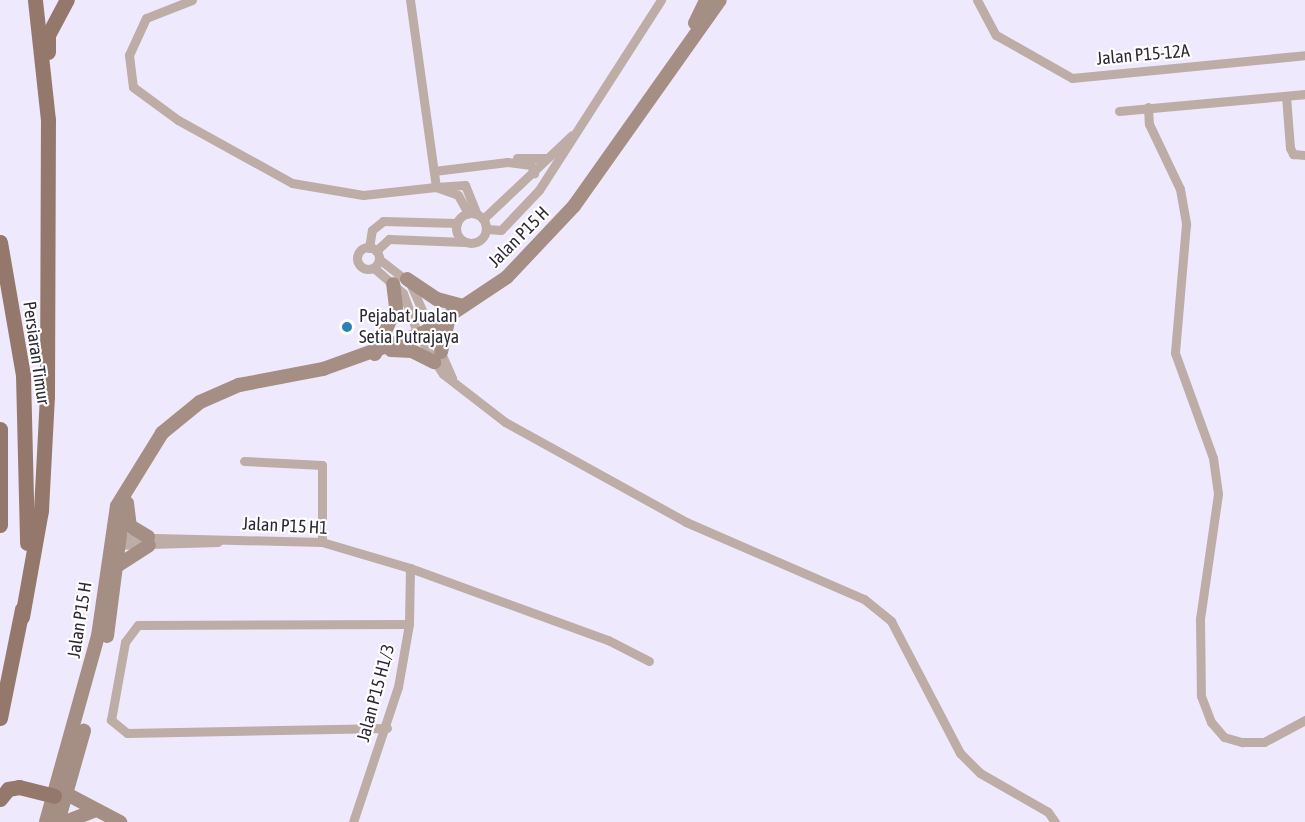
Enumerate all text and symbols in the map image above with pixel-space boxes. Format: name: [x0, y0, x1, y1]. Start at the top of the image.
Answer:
street label: Jalan P15-12A: [1095, 40, 1191, 70]
street label: Jalan P15 H: [484, 202, 554, 272]
street label: Persiaran Timur: [18, 300, 54, 406]
place label: Pejabat Jualan Setia Putrajaya: [359, 306, 459, 348]
marker: Pejabat Jualan Setia Putrajaya: [340, 320, 354, 334]
street label: Jalan P15 H1: [242, 513, 328, 539]
street label: Jalan P15 H: [63, 580, 97, 660]
street label: Jalan P15 H1/3: [353, 642, 399, 744]

